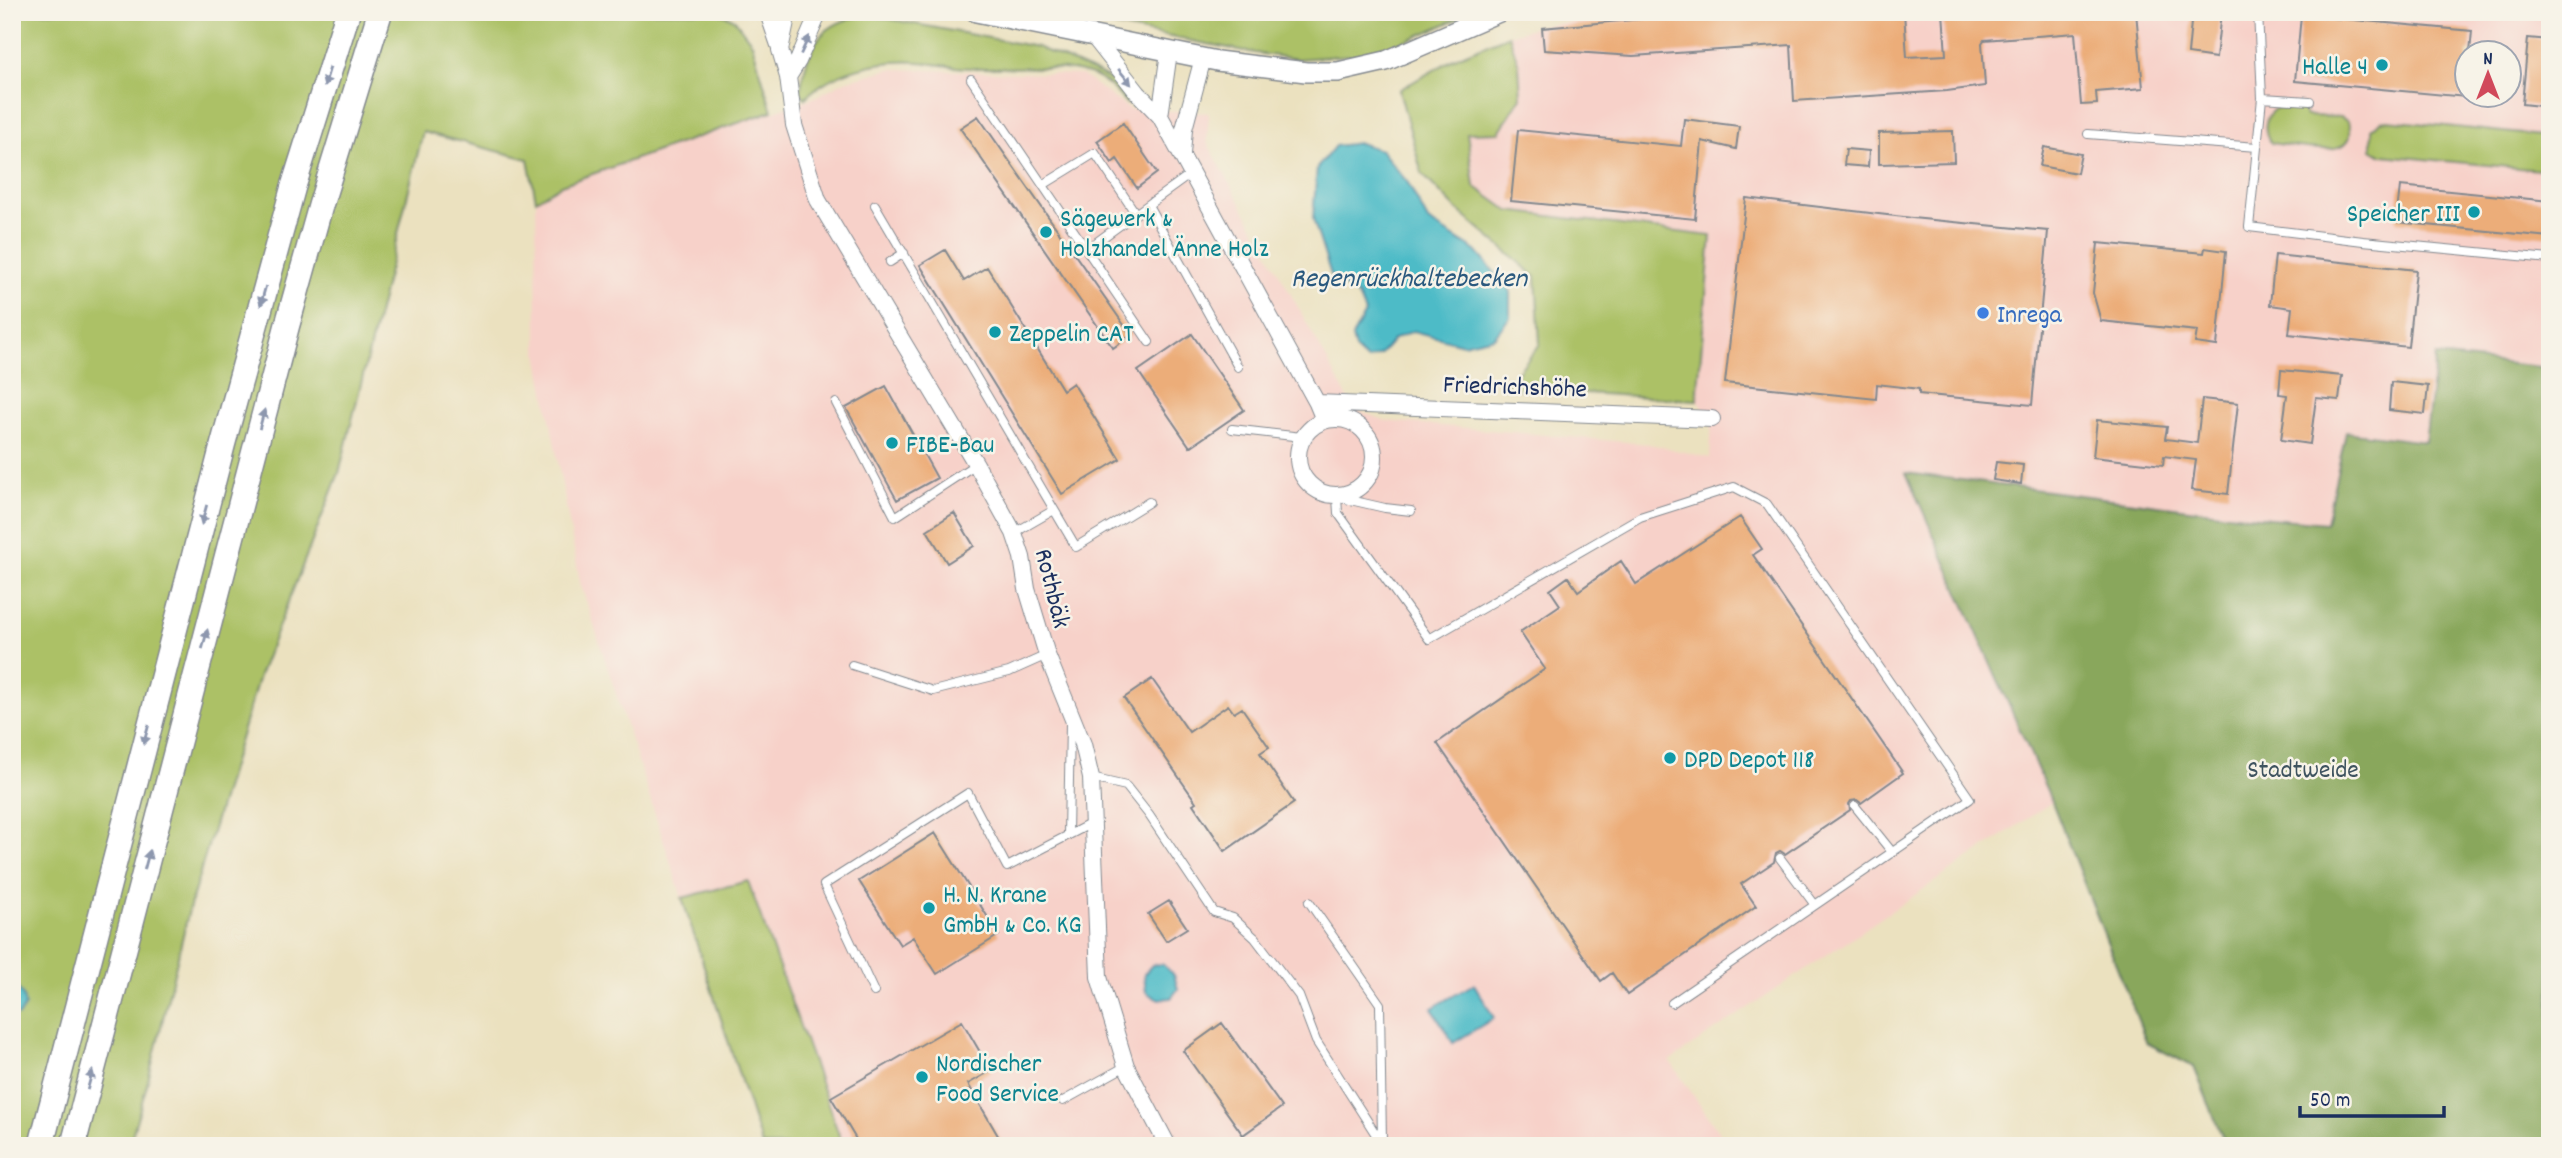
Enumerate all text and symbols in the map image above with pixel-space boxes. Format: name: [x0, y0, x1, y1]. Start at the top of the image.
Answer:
one-way arrow: [799, 35, 811, 55]
north arrow: [2454, 38, 2524, 108]
text: N: [2483, 47, 2493, 74]
place label: Halle 4: [2302, 50, 2368, 87]
marker: Halle 4: [2374, 57, 2390, 73]
one-way arrow: [321, 67, 332, 88]
one-way arrow: [1117, 69, 1132, 86]
place label: Speicher III: [2347, 197, 2460, 234]
place label: Sägewerk & Holzhandel Änne Holz: [1060, 202, 1269, 269]
marker: Speicher III: [2466, 204, 2482, 220]
marker: Sägewerk & Holzhandel Änne Holz: [1038, 224, 1054, 240]
water label: Regenrückhaltebecken: [1291, 261, 1528, 301]
one-way arrow: [257, 285, 268, 307]
place label: Inrega: [1997, 298, 2063, 335]
marker: Inrega: [1975, 305, 1991, 321]
place label: Zeppelin CAT: [1009, 317, 1134, 354]
marker: Zeppelin CAT: [987, 324, 1003, 340]
street label: Friedrichshöhe: [1442, 367, 1588, 410]
one-way arrow: [257, 408, 268, 430]
place label: FIBE-Bau: [906, 428, 994, 465]
marker: FIBE-Bau: [884, 435, 900, 451]
one-way arrow: [198, 504, 209, 526]
street label: Rothbäk: [1023, 545, 1078, 632]
one-way arrow: [200, 628, 211, 650]
one-way arrow: [141, 725, 151, 746]
place label: DPD Depot 118: [1684, 743, 1814, 780]
marker: DPD Depot 118: [1662, 750, 1678, 766]
park label: Stadtweide: [2247, 753, 2359, 790]
one-way arrow: [143, 849, 153, 870]
place label: H. N. Krane GmbH & Co. KG: [943, 878, 1082, 945]
marker: H. N. Krane GmbH & Co. KG: [921, 900, 937, 916]
place label: Nordischer Food Service: [936, 1047, 1059, 1114]
one-way arrow: [85, 1069, 96, 1091]
marker: Nordischer Food Service: [914, 1069, 930, 1085]
scale bar: [2300, 1074, 2443, 1118]
text: 50 m: [2310, 1087, 2350, 1117]

